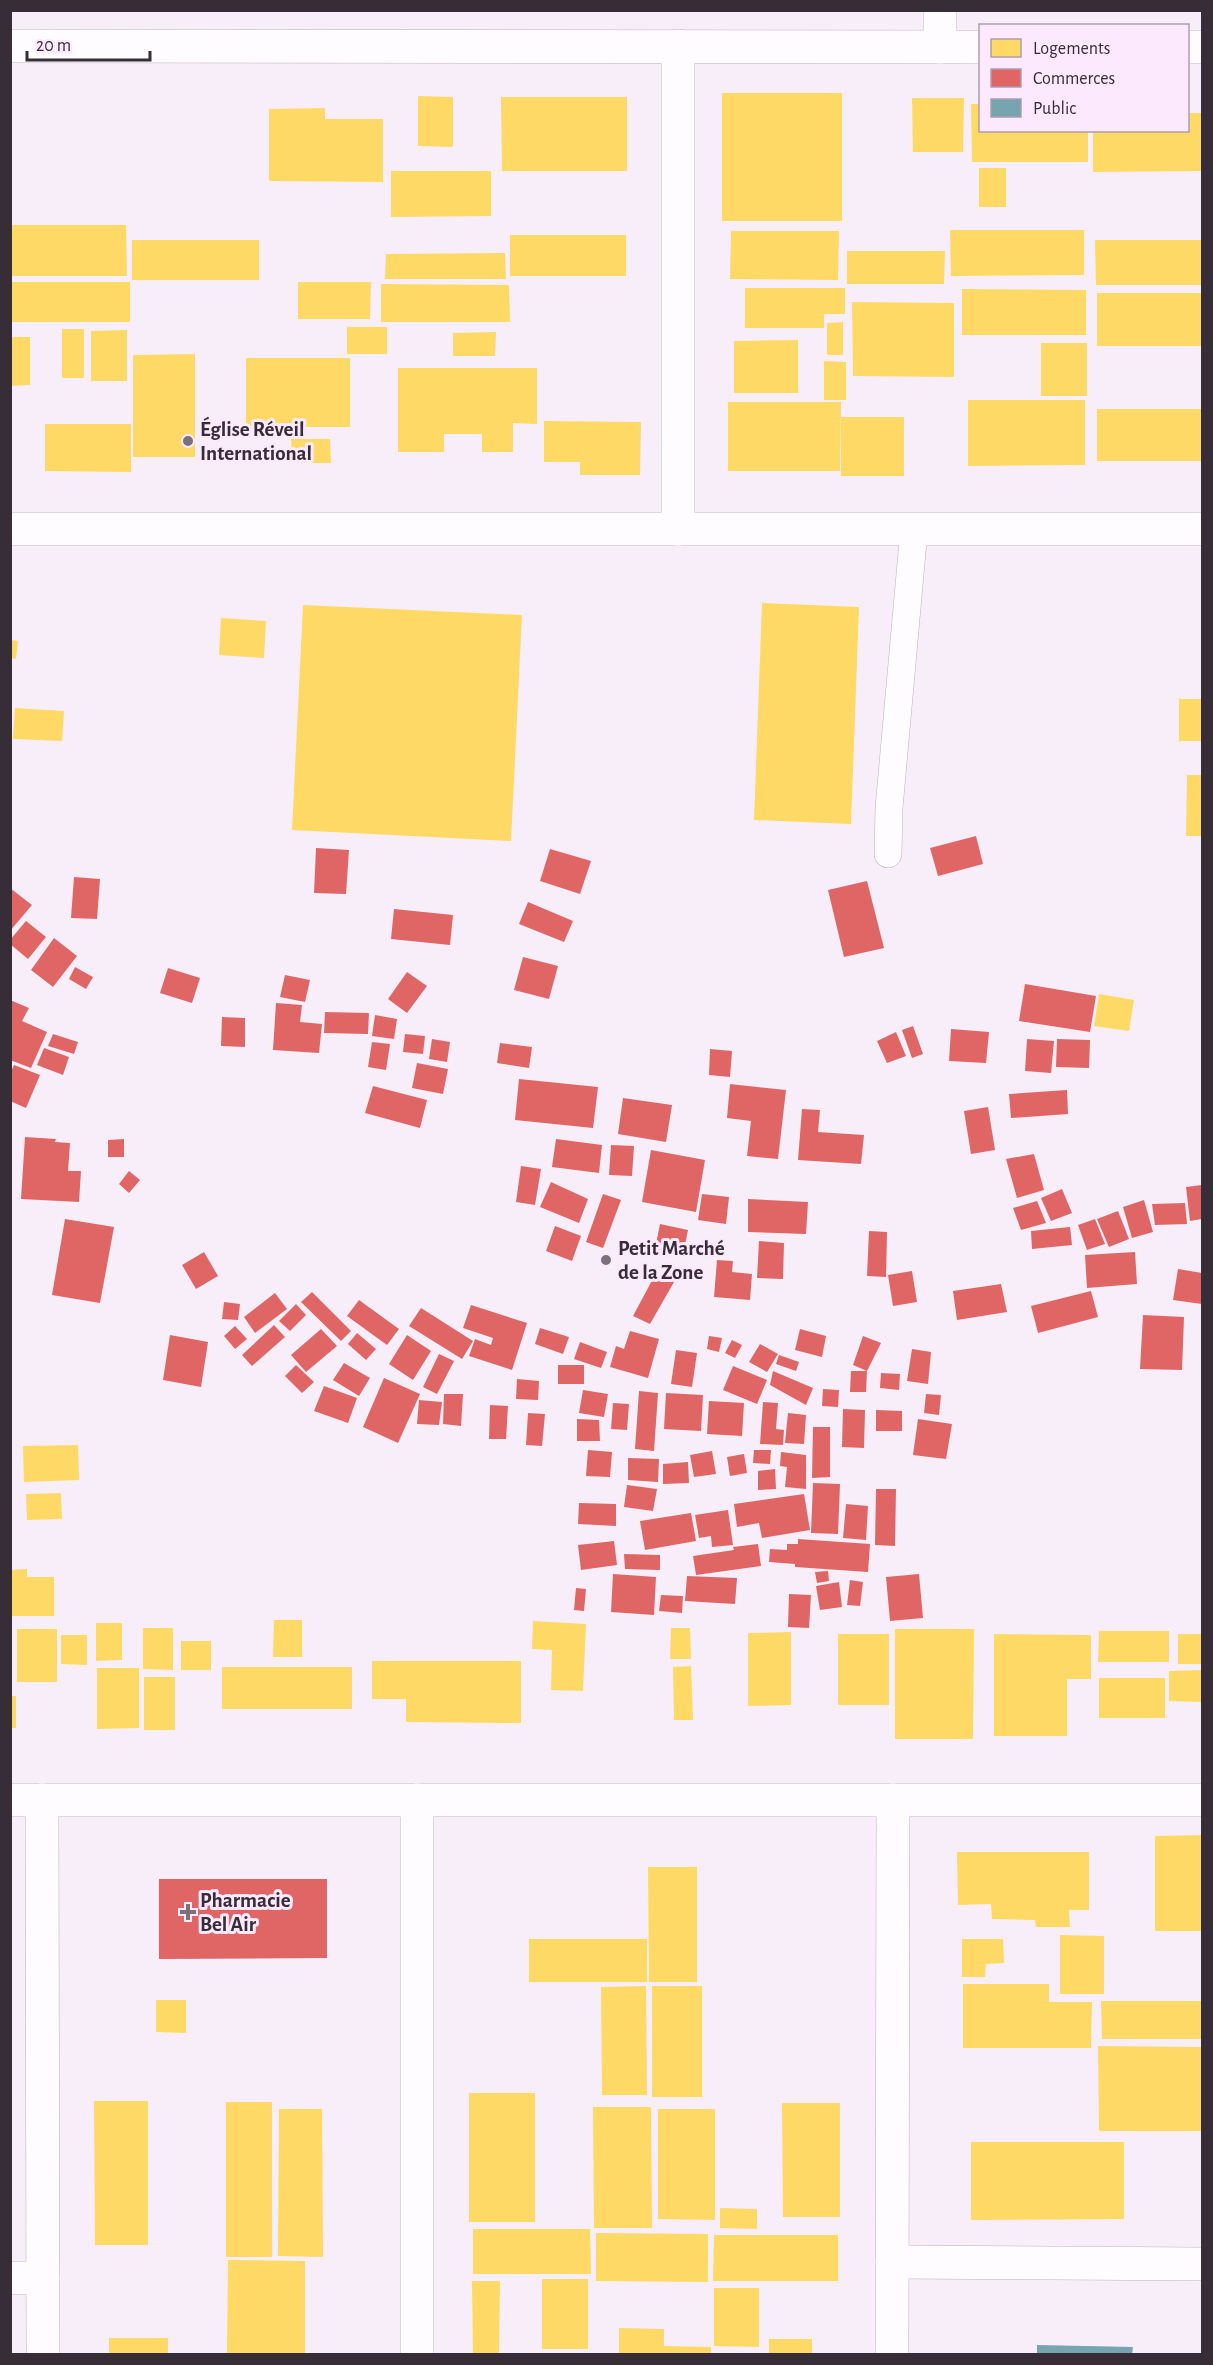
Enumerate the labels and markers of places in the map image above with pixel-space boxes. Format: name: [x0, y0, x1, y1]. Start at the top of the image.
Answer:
place label: Église Réveil International: [200, 416, 312, 464]
marker: Église Réveil International: [181, 434, 195, 448]
place label: Petit Marché de la Zone: [618, 1238, 725, 1283]
marker: Petit Marché de la Zone: [599, 1253, 613, 1267]
place label: Pharmacie Bel Air: [200, 1890, 291, 1935]
marker: Pharmacie Bel Air: [181, 1905, 195, 1919]

